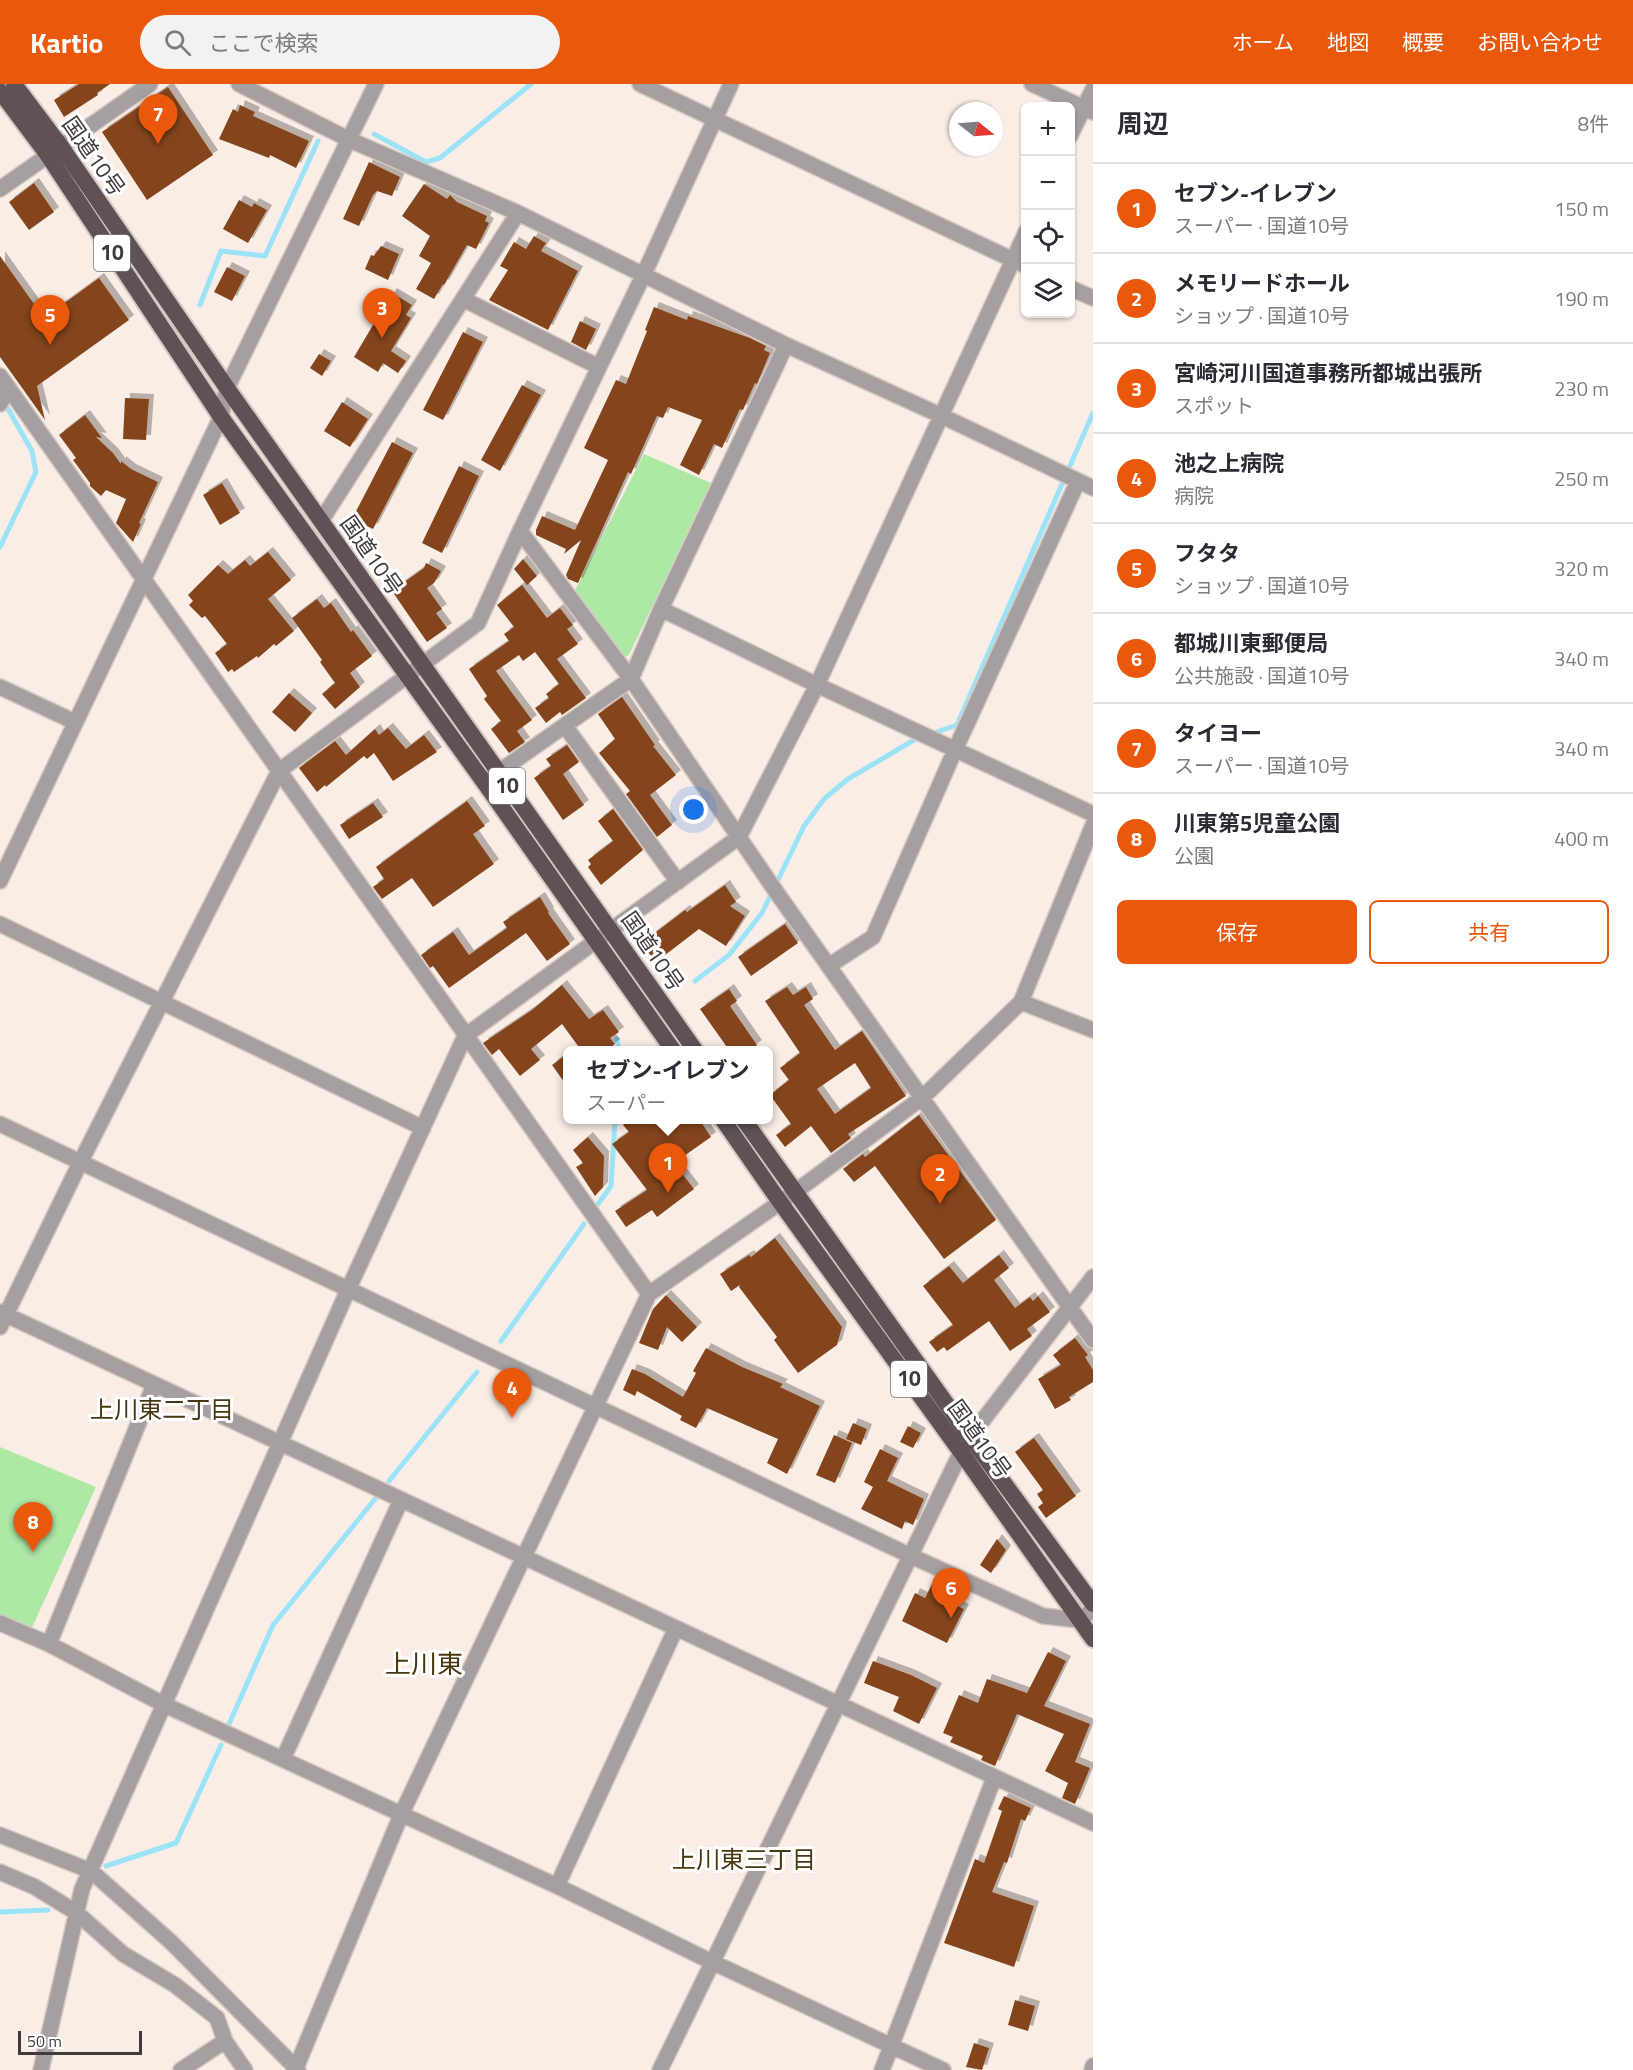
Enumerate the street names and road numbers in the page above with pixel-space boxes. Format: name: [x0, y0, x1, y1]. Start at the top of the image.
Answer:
street label: 国道10号: [54, 109, 134, 203]
road number: 10: [94, 235, 130, 271]
street label: 国道10号: [332, 508, 412, 602]
road number: 10: [489, 768, 525, 804]
street label: 国道10号: [613, 904, 693, 998]
road number: 10: [891, 1361, 927, 1397]
street label: 国道10号: [940, 1392, 1020, 1486]

